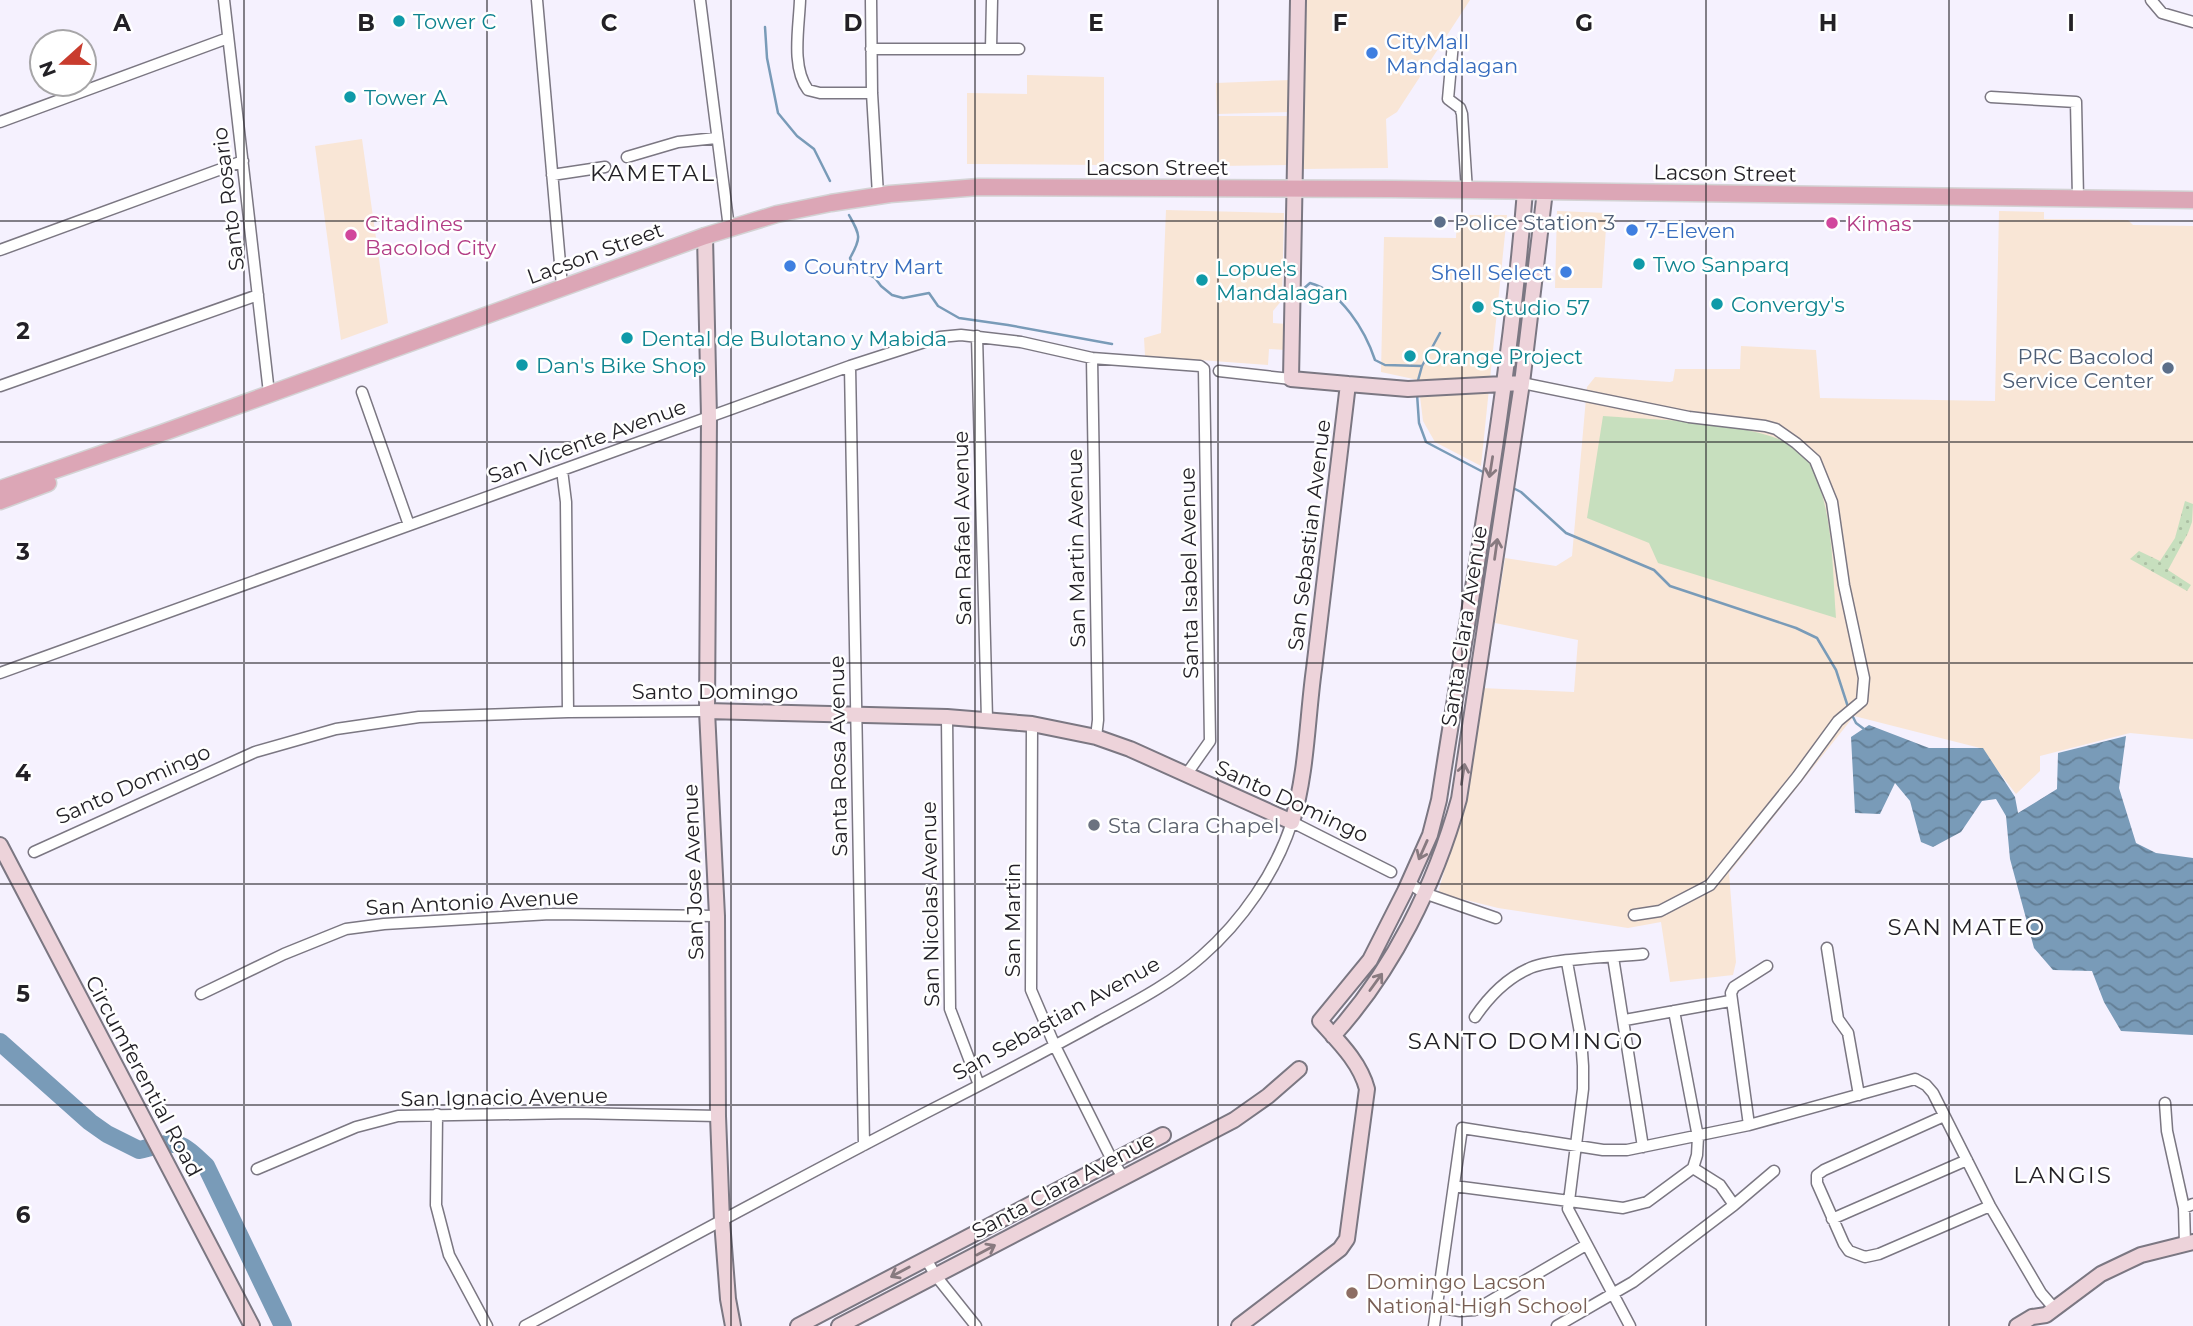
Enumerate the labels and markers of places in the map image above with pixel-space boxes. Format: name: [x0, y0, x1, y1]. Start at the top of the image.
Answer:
place label: Tower C: [413, 9, 497, 34]
marker: Tower C: [391, 13, 407, 29]
place label: CityMall Mandalagan: [1386, 29, 1518, 78]
marker: CityMall Mandalagan: [1364, 45, 1380, 61]
place label: Tower A: [364, 85, 449, 110]
marker: Tower A: [342, 89, 358, 105]
place label: Police Station 3: [1454, 210, 1615, 235]
place label: Citadines Bacolod City: [365, 211, 497, 260]
place label: Kimas: [1846, 211, 1912, 236]
marker: Police Station 3: [1432, 214, 1448, 230]
marker: Kimas: [1824, 215, 1840, 231]
place label: 7-Eleven: [1646, 218, 1735, 243]
marker: 7-Eleven: [1624, 222, 1640, 238]
marker: Citadines Bacolod City: [343, 227, 359, 243]
place label: Two Sanparq: [1653, 252, 1790, 277]
place label: Country Mart: [804, 254, 943, 279]
place label: Lopue's Mandalagan: [1216, 256, 1348, 305]
marker: Two Sanparq: [1631, 256, 1647, 272]
marker: Country Mart: [782, 258, 798, 274]
place label: Shell Select: [1431, 260, 1552, 285]
marker: Shell Select: [1558, 264, 1574, 280]
marker: Lopue's Mandalagan: [1194, 272, 1210, 288]
place label: Convergy's: [1731, 292, 1845, 317]
place label: Studio 57: [1492, 295, 1590, 320]
marker: Convergy's: [1709, 296, 1725, 312]
marker: Studio 57: [1470, 299, 1486, 315]
place label: Dental de Bulotano y Mabida: [641, 326, 947, 351]
marker: Dental de Bulotano y Mabida: [619, 330, 635, 346]
place label: Orange Project: [1424, 344, 1583, 369]
place label: PRC Bacolod Service Center: [2002, 344, 2154, 393]
marker: Orange Project: [1402, 348, 1418, 364]
place label: Dan's Bike Shop: [536, 353, 706, 378]
marker: Dan's Bike Shop: [514, 357, 530, 373]
marker: PRC Bacolod Service Center: [2160, 360, 2176, 376]
place label: Sta Clara Chapel: [1108, 813, 1279, 838]
marker: Sta Clara Chapel: [1086, 817, 1102, 833]
place label: Domingo Lacson National High School: [1366, 1269, 1588, 1318]
marker: Domingo Lacson National High School: [1344, 1285, 1360, 1301]

